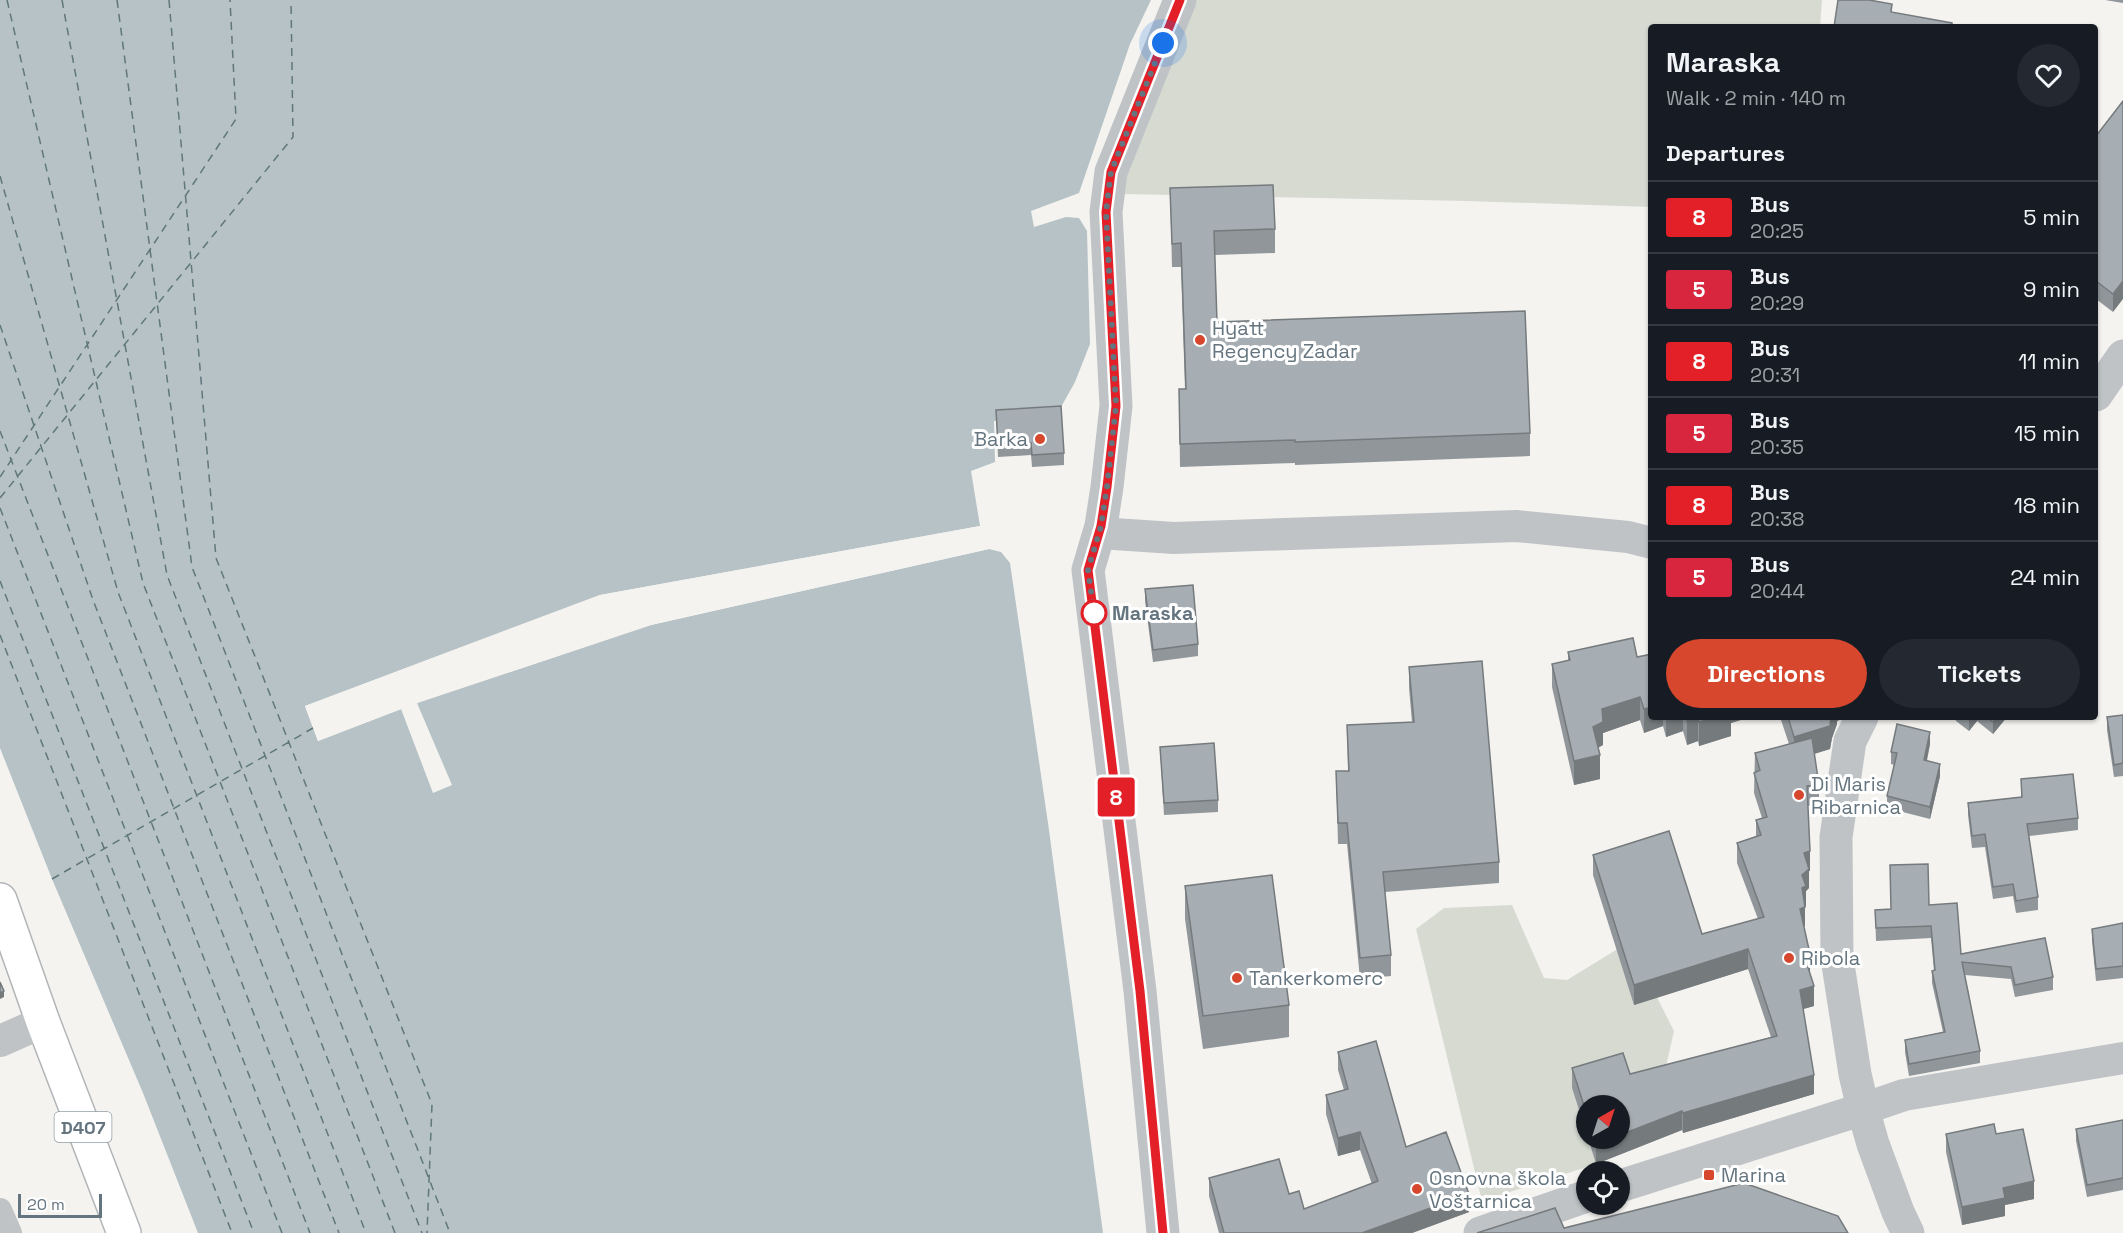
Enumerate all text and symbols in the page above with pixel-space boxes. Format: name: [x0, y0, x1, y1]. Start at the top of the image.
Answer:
your location: [1148, 28, 1178, 58]
text: Maraska: [1666, 44, 1780, 80]
button: heart: [2017, 44, 2080, 107]
text: Walk · 2 min · 140 m: [1666, 85, 1846, 111]
text: Departures: [1666, 139, 1785, 167]
text: Bus: [1750, 190, 1790, 218]
text: 5 min: [2023, 203, 2080, 231]
text: 8: [1693, 204, 1705, 231]
text: 20:25: [1750, 218, 1804, 244]
text: Bus: [1750, 262, 1790, 290]
text: 9 min: [2023, 275, 2080, 303]
text: 5: [1693, 276, 1705, 303]
text: 20:29: [1750, 290, 1804, 316]
place label: Hyatt Regency Zadar: [1212, 315, 1357, 364]
marker: Hyatt Regency Zadar: [1193, 333, 1207, 347]
text: Bus: [1750, 334, 1790, 362]
text: 11 min: [2018, 347, 2080, 375]
text: 8: [1693, 348, 1705, 375]
text: 20:31: [1750, 362, 1800, 388]
text: Bus: [1750, 406, 1790, 434]
text: 15 min: [2014, 419, 2080, 447]
text: 5: [1693, 420, 1705, 447]
place label: Barka: [974, 426, 1028, 452]
marker: Barka: [1033, 432, 1047, 446]
text: 20:35: [1750, 434, 1804, 460]
text: Bus: [1750, 478, 1790, 506]
text: 18 min: [2014, 491, 2080, 519]
text: 8: [1693, 492, 1705, 519]
text: 20:38: [1750, 506, 1804, 532]
text: Bus: [1750, 550, 1790, 578]
text: 24 min: [2010, 563, 2080, 591]
text: 5: [1693, 564, 1705, 591]
text: 20:44: [1750, 578, 1805, 604]
marker: Maraska: [1081, 600, 1107, 626]
place label: Maraska: [1112, 600, 1194, 626]
button: Directions: [1666, 639, 1867, 708]
button: Tickets: [1879, 639, 2080, 708]
place label: Di Maris Ribarnica: [1811, 771, 1901, 820]
line badge: 8: [1096, 778, 1136, 816]
text: 8: [1110, 784, 1122, 811]
marker: Di Maris Ribarnica: [1792, 788, 1806, 802]
place label: Ribola: [1801, 945, 1860, 971]
marker: Ribola: [1782, 951, 1796, 965]
place label: Tankerkomerc: [1249, 965, 1383, 991]
marker: Tankerkomerc: [1230, 971, 1244, 985]
north arrow: [1576, 1095, 1630, 1149]
map controls: [1576, 1095, 1630, 1215]
road number: D407: [54, 1112, 112, 1142]
button: locate: [1576, 1161, 1630, 1215]
place label: Marina: [1721, 1162, 1786, 1188]
place label: Osnovna škola Voštarnica: [1429, 1165, 1566, 1214]
marker: Marina: [1702, 1168, 1716, 1182]
marker: Osnovna škola Voštarnica: [1410, 1182, 1424, 1196]
scale bar: [18, 1191, 102, 1218]
text: 20 m: [27, 1194, 65, 1215]

